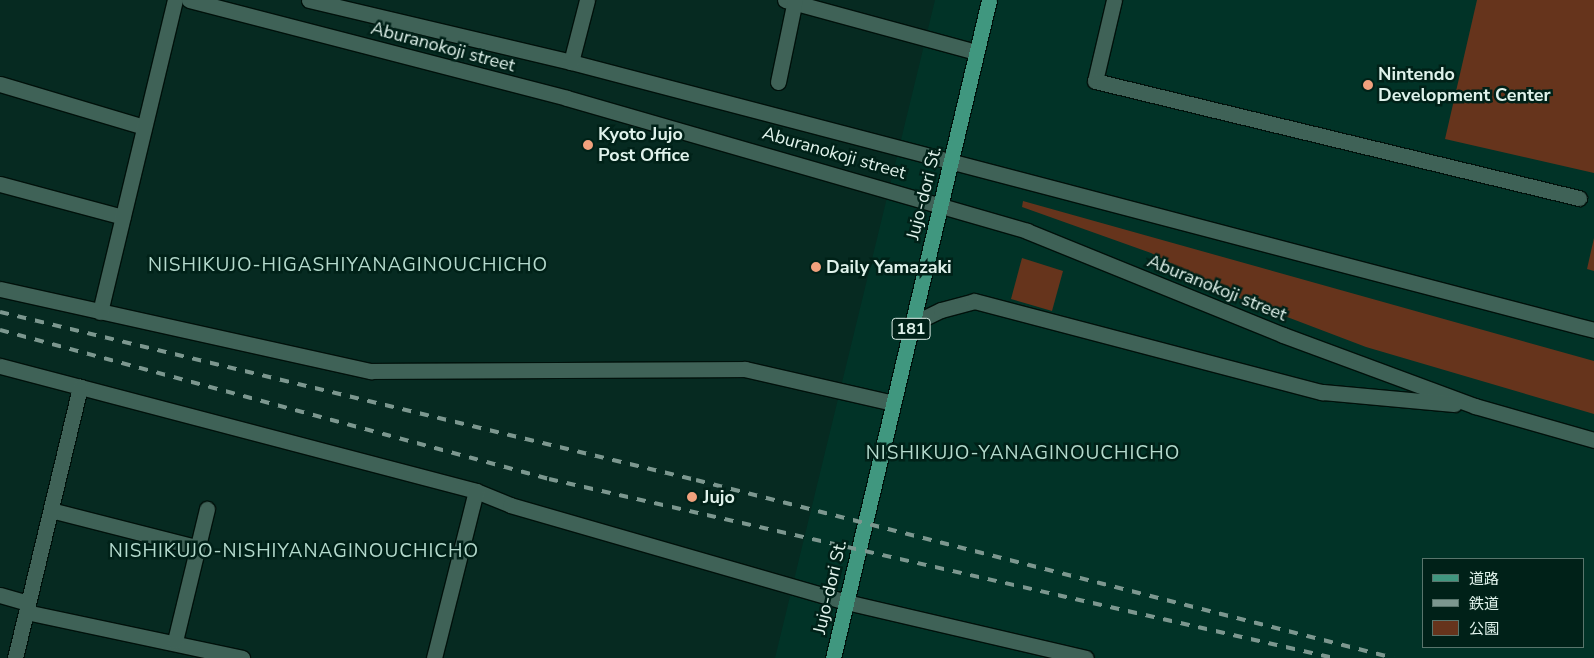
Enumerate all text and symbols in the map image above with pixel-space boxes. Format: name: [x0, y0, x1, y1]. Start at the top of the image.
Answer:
street label: Aburanokoji street: [369, 17, 517, 77]
place label: Nintendo Development Center: [1378, 64, 1551, 106]
marker: Nintendo Development Center: [1362, 79, 1374, 91]
street label: Aburanokoji street: [760, 122, 908, 184]
place label: Kyoto Jujo Post Office: [598, 124, 689, 166]
marker: Kyoto Jujo Post Office: [582, 139, 594, 151]
street label: Jujo-dori St.: [902, 144, 946, 242]
street label: Aburanokoji street: [1144, 250, 1290, 326]
district label: NISHIKUJO-HIGASHIYANAGINOUCHICHO: [144, 255, 552, 277]
place label: Daily Yamazaki: [826, 256, 952, 278]
marker: Daily Yamazaki: [810, 261, 822, 273]
road number: 181: [891, 316, 931, 342]
district label: NISHIKUJO-YANAGINOUCHICHO: [863, 443, 1183, 465]
place label: Jujo: [703, 486, 735, 508]
marker: Jujo: [685, 490, 699, 504]
street label: Jujo-dori St.: [809, 538, 851, 636]
district label: NISHIKUJO-NISHIYANAGINOUCHICHO: [105, 541, 483, 563]
legend: [1422, 558, 1584, 648]
text: 道路: [1469, 569, 1499, 589]
text: 鉄道: [1469, 594, 1499, 614]
text: 公園: [1469, 619, 1499, 639]

